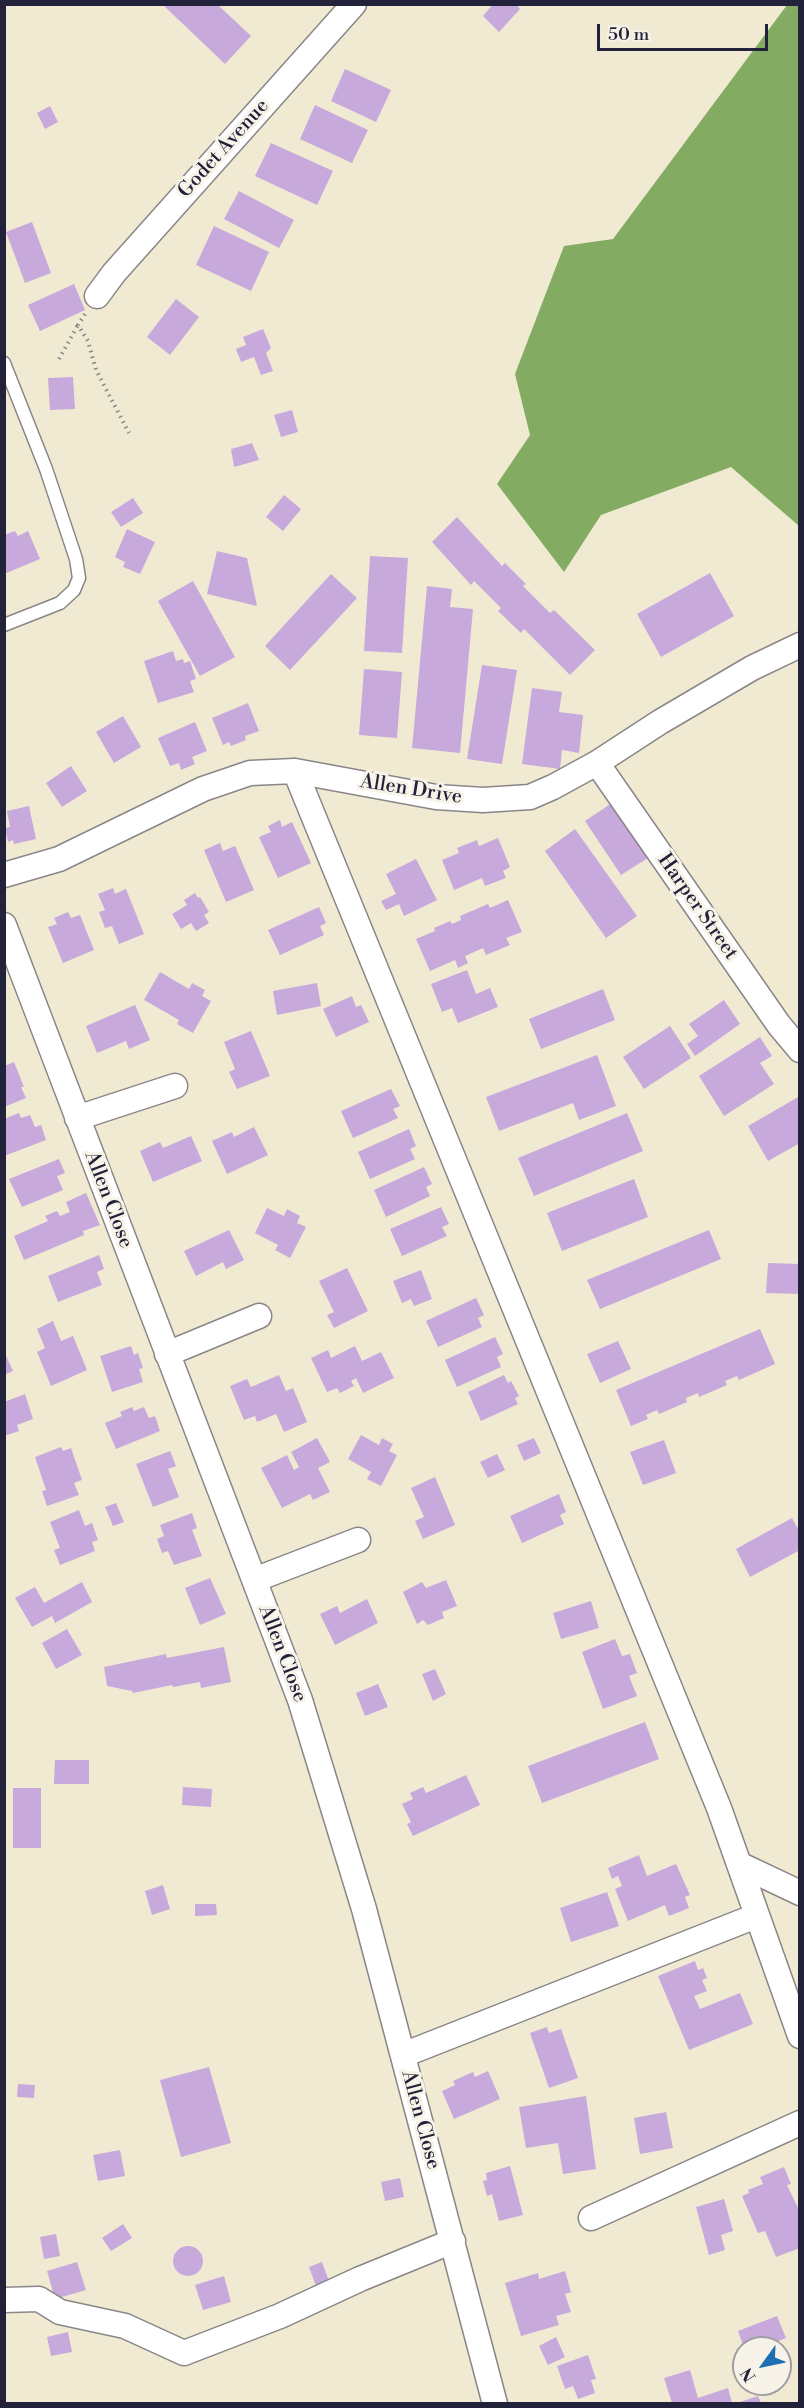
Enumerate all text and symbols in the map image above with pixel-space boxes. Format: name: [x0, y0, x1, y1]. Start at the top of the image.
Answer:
scale bar: [600, 12, 771, 50]
text: 50 m: [608, 23, 649, 46]
street label: Godet Avenue: [173, 95, 275, 203]
street label: Allen Drive: [358, 770, 464, 810]
street label: Harper Street: [652, 849, 742, 965]
street label: Allen Close: [79, 1148, 137, 1252]
street label: Allen Close: [253, 1602, 311, 1706]
street label: Allen Close: [395, 2068, 445, 2172]
north arrow: [732, 2336, 792, 2396]
text: N: [737, 2364, 760, 2385]

